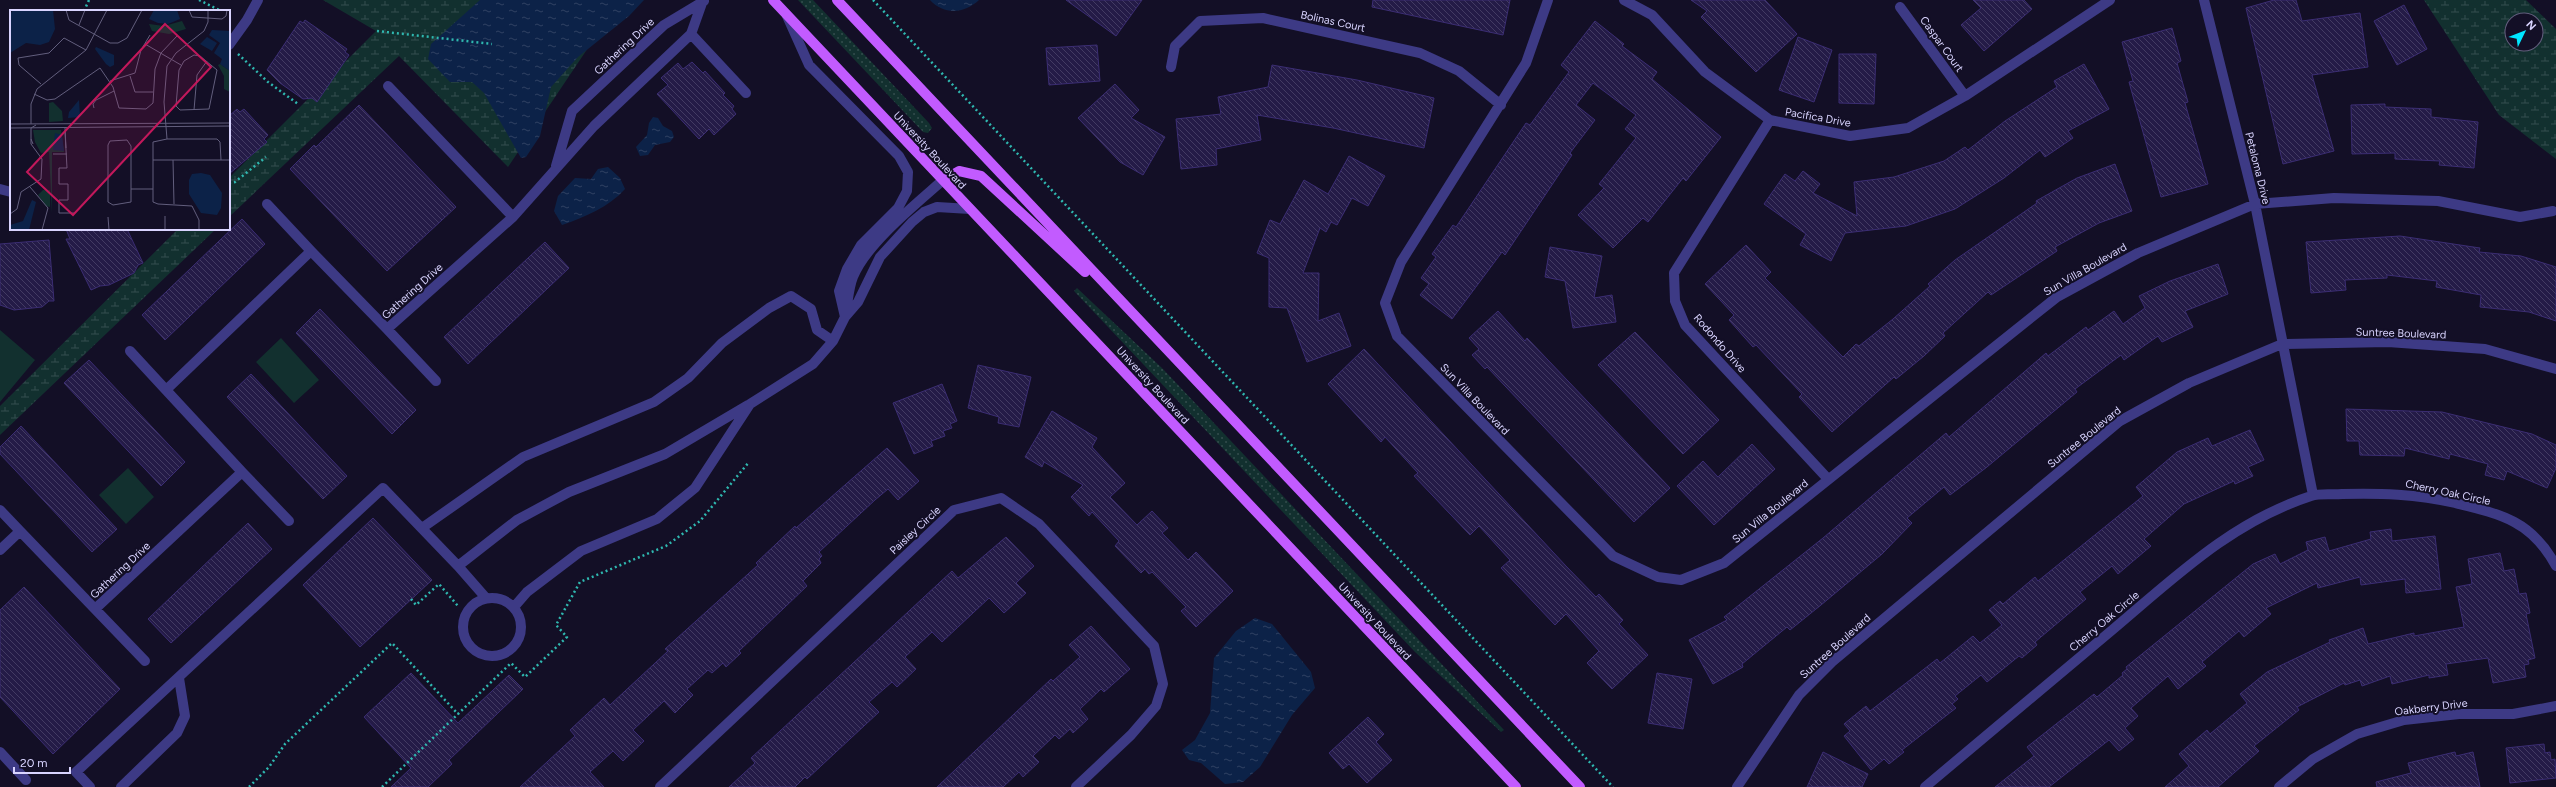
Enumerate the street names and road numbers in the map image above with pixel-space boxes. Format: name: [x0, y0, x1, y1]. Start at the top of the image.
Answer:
street label: Bolinas Court: [1299, 8, 1367, 35]
street label: Caspar Court: [1917, 14, 1966, 75]
street label: Gathering Drive: [592, 15, 657, 77]
street label: Pacifica Drive: [1784, 105, 1852, 130]
street label: University Boulevard: [890, 109, 969, 192]
street label: Petaloma Drive: [2242, 131, 2273, 206]
street label: Sun Villa Boulevard: [2041, 240, 2129, 299]
street label: Gathering Drive: [379, 261, 445, 322]
street label: Rodondo Drive: [1691, 311, 1749, 375]
street label: Suntree Boulevard: [2356, 325, 2446, 342]
street label: University Boulevard: [1113, 344, 1192, 427]
street label: Sun Villa Boulevard: [1437, 361, 1512, 438]
street label: Suntree Boulevard: [2045, 404, 2124, 471]
street label: Sun Villa Boulevard: [1730, 477, 1811, 546]
street label: Cherry Oak Circle: [2404, 477, 2492, 508]
street label: Paisley Circle: [887, 503, 944, 557]
street label: Gathering Drive: [88, 539, 153, 601]
street label: University Boulevard: [1335, 580, 1414, 663]
street label: Cherry Oak Circle: [2067, 589, 2142, 654]
street label: Suntree Boulevard: [1797, 611, 1873, 681]
street label: Oakberry Drive: [2394, 697, 2468, 718]

